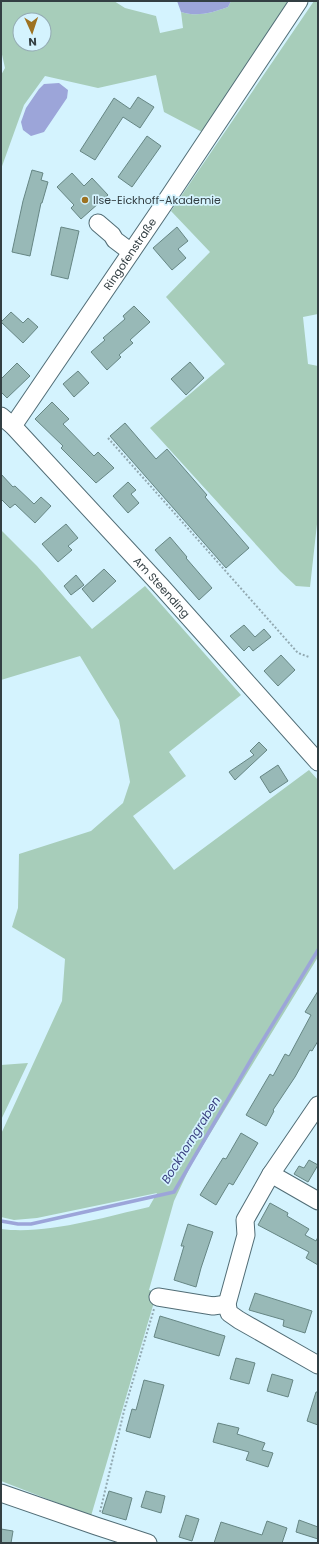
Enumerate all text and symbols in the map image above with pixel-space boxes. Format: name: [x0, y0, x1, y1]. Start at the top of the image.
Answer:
north arrow: [12, 12, 52, 52]
text: N: [28, 34, 37, 50]
place label: Ilse-Eickhoff-Akademie: [93, 192, 221, 208]
marker: Ilse-Eickhoff-Akademie: [80, 195, 90, 205]
street label: Ringofenstraße: [100, 215, 160, 293]
street label: Am Steending: [130, 553, 194, 621]
water label: Bockhorngraben: [157, 1093, 224, 1187]

